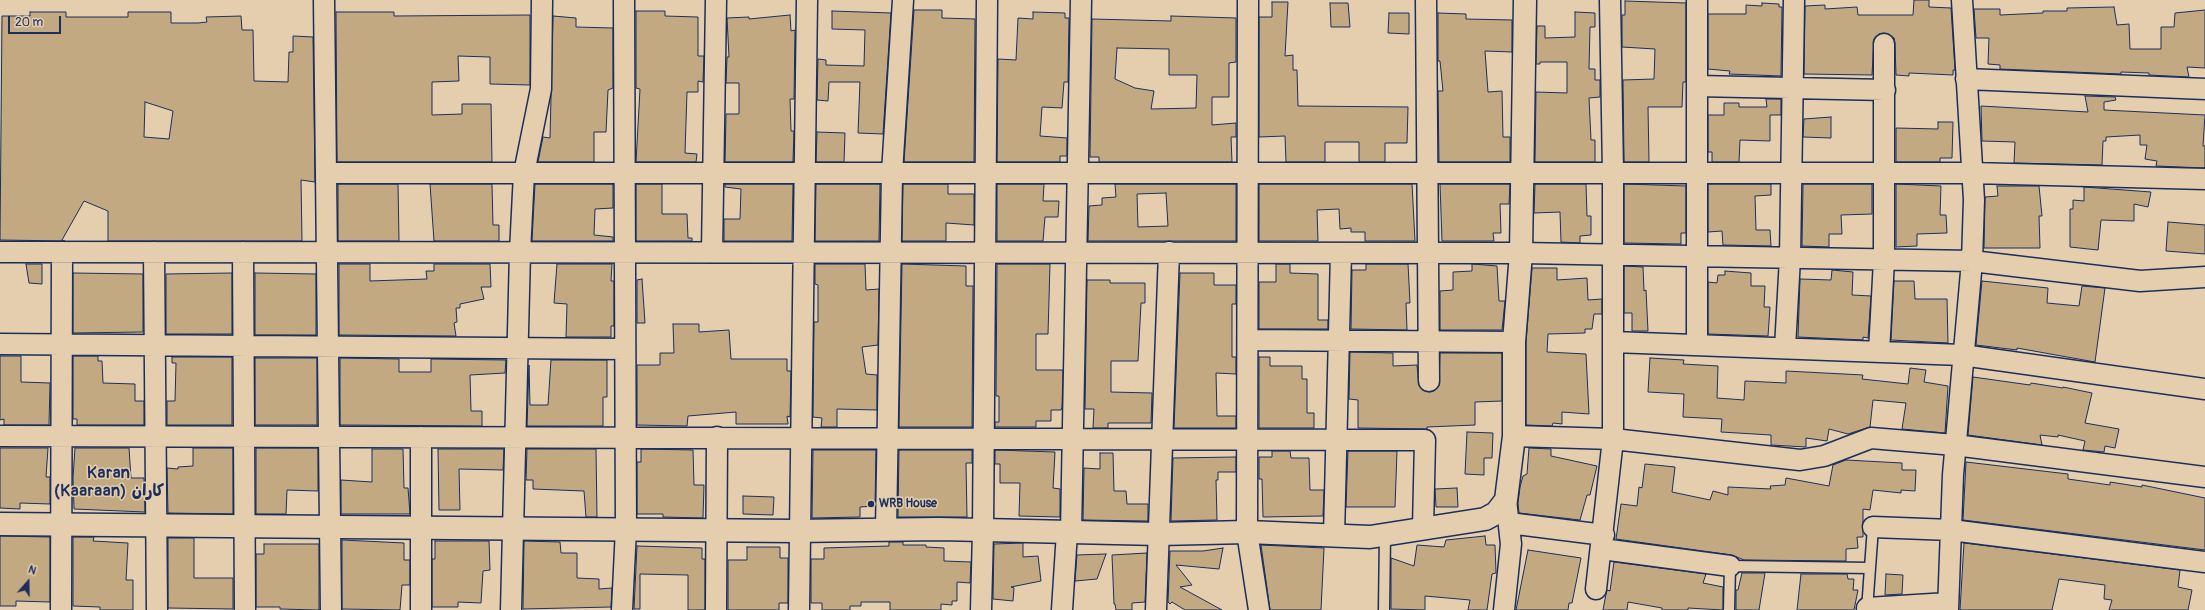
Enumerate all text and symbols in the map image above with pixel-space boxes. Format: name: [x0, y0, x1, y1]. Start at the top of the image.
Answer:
scale bar: [10, 8, 63, 34]
text: 20 m: [15, 15, 43, 30]
district label: Karan (Kaaraan) كاران: [59, 464, 159, 502]
place label: WRB House: [879, 497, 937, 511]
marker: WRB House: [866, 499, 876, 509]
north arrow: [8, 562, 48, 602]
text: N: [27, 563, 38, 578]

